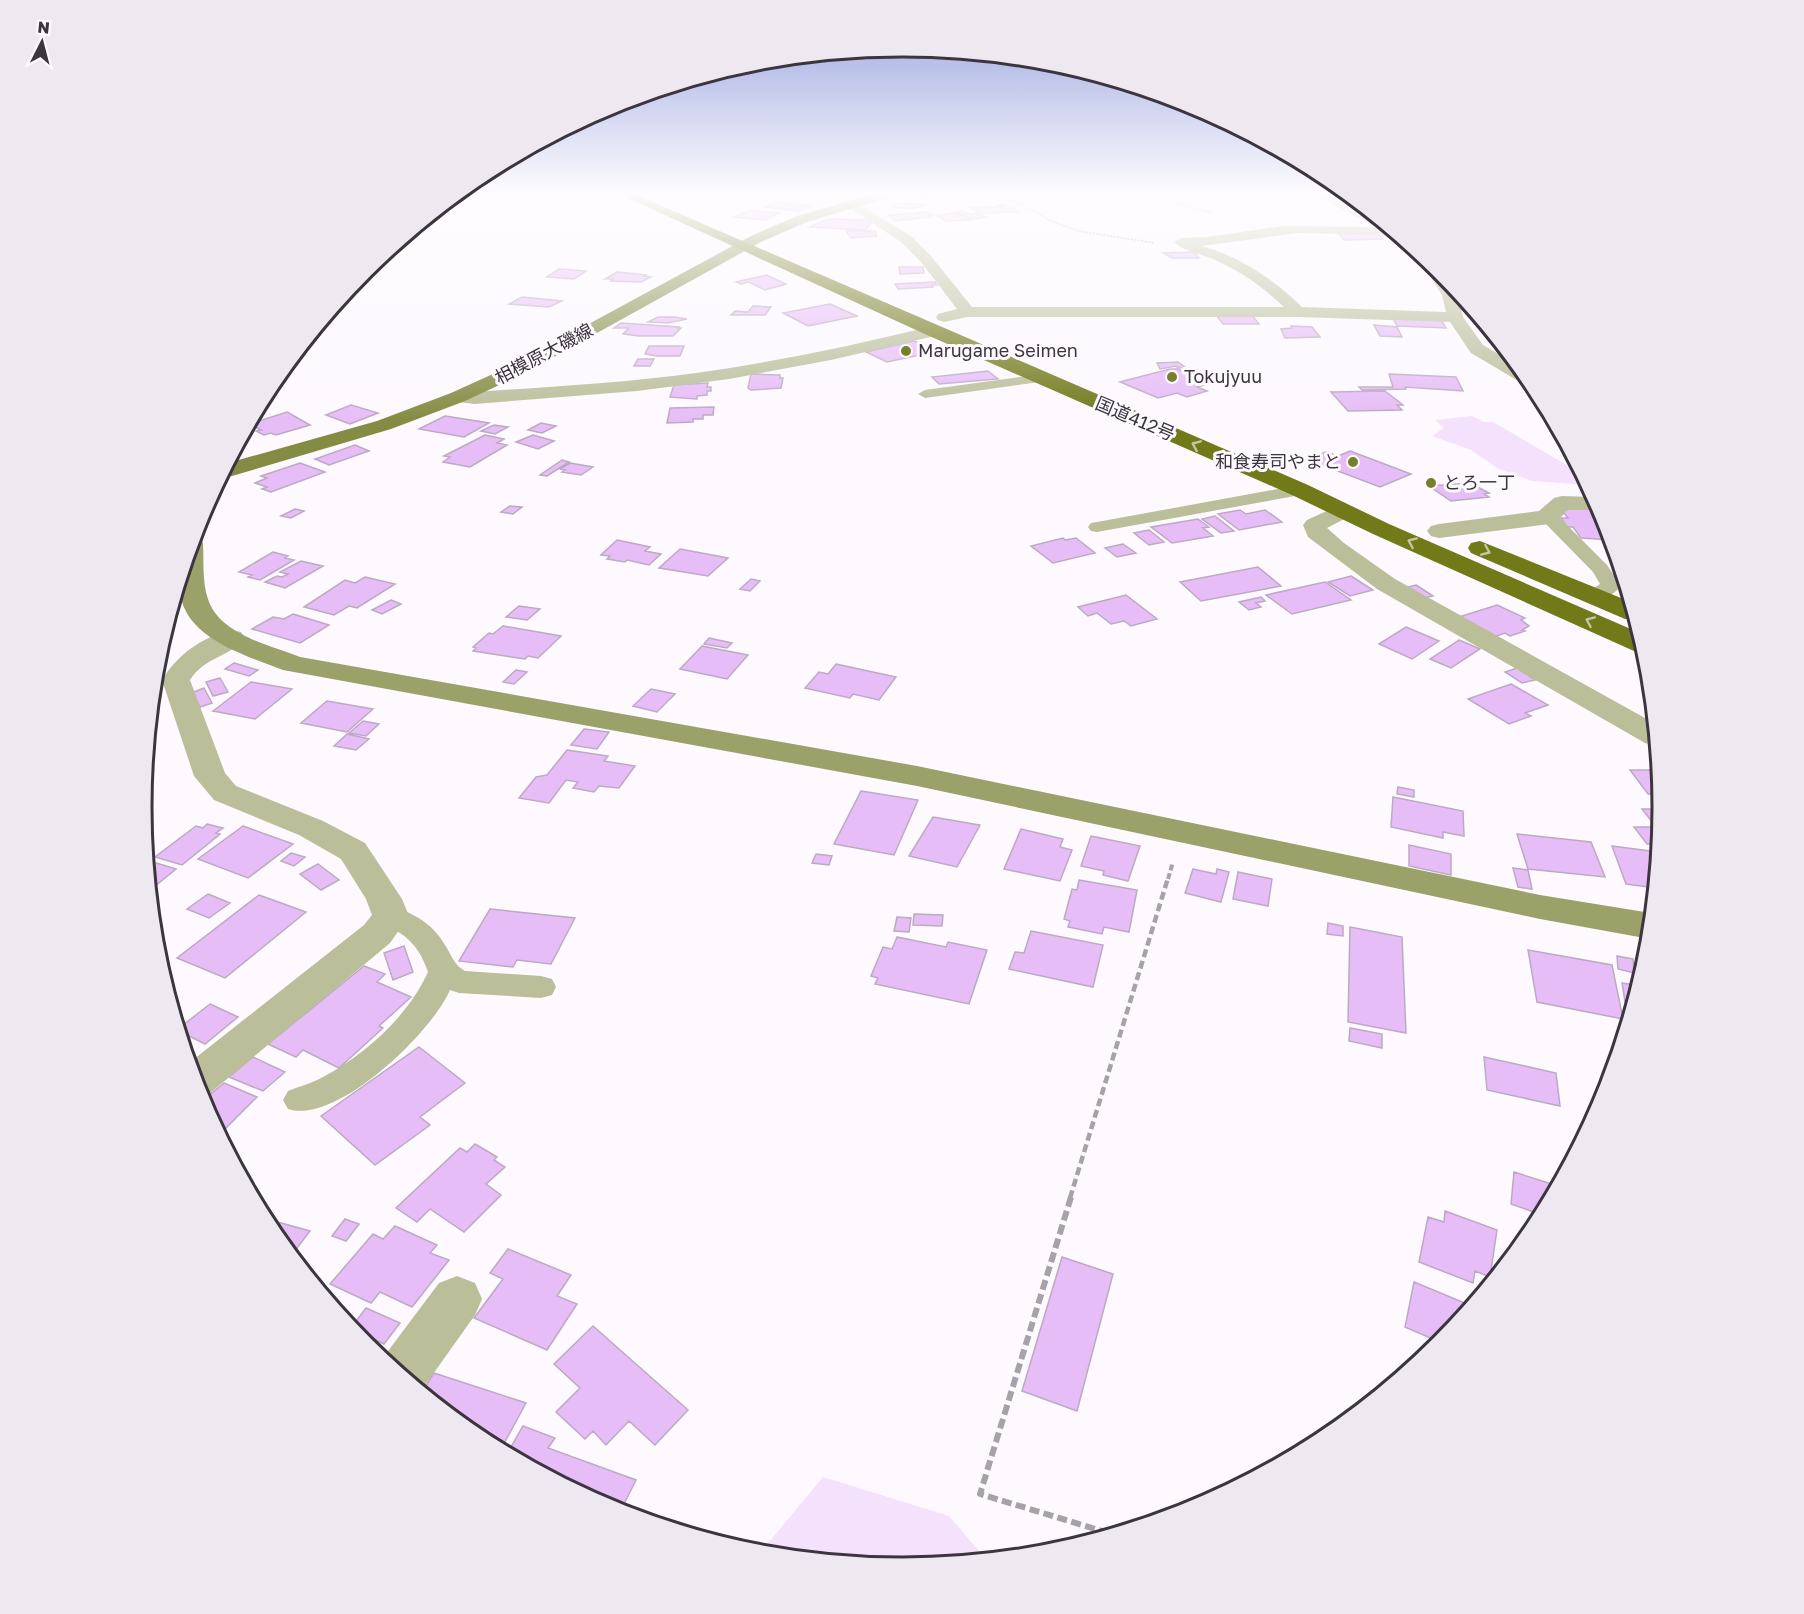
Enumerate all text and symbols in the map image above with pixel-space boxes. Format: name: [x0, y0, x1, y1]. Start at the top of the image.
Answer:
north arrow: [12, 12, 72, 72]
text: N: [36, 17, 51, 38]
street label: 相模原大磯線: [491, 318, 596, 388]
place label: Marugame Seimen: [918, 339, 1078, 361]
marker: Marugame Seimen: [899, 344, 913, 358]
place label: Tokujyuu: [1184, 365, 1262, 387]
marker: Tokujyuu: [1165, 370, 1179, 384]
street label: 国道412号: [1092, 392, 1178, 445]
one-way arrow: [1191, 440, 1202, 452]
place label: 和食寿司やまと: [1215, 450, 1341, 472]
marker: 和食寿司やまと: [1346, 455, 1360, 469]
place label: とろ一丁: [1443, 471, 1515, 493]
marker: とろ一丁: [1424, 476, 1438, 490]
one-way arrow: [1407, 538, 1418, 550]
one-way arrow: [1480, 544, 1491, 556]
one-way arrow: [1586, 616, 1597, 628]

